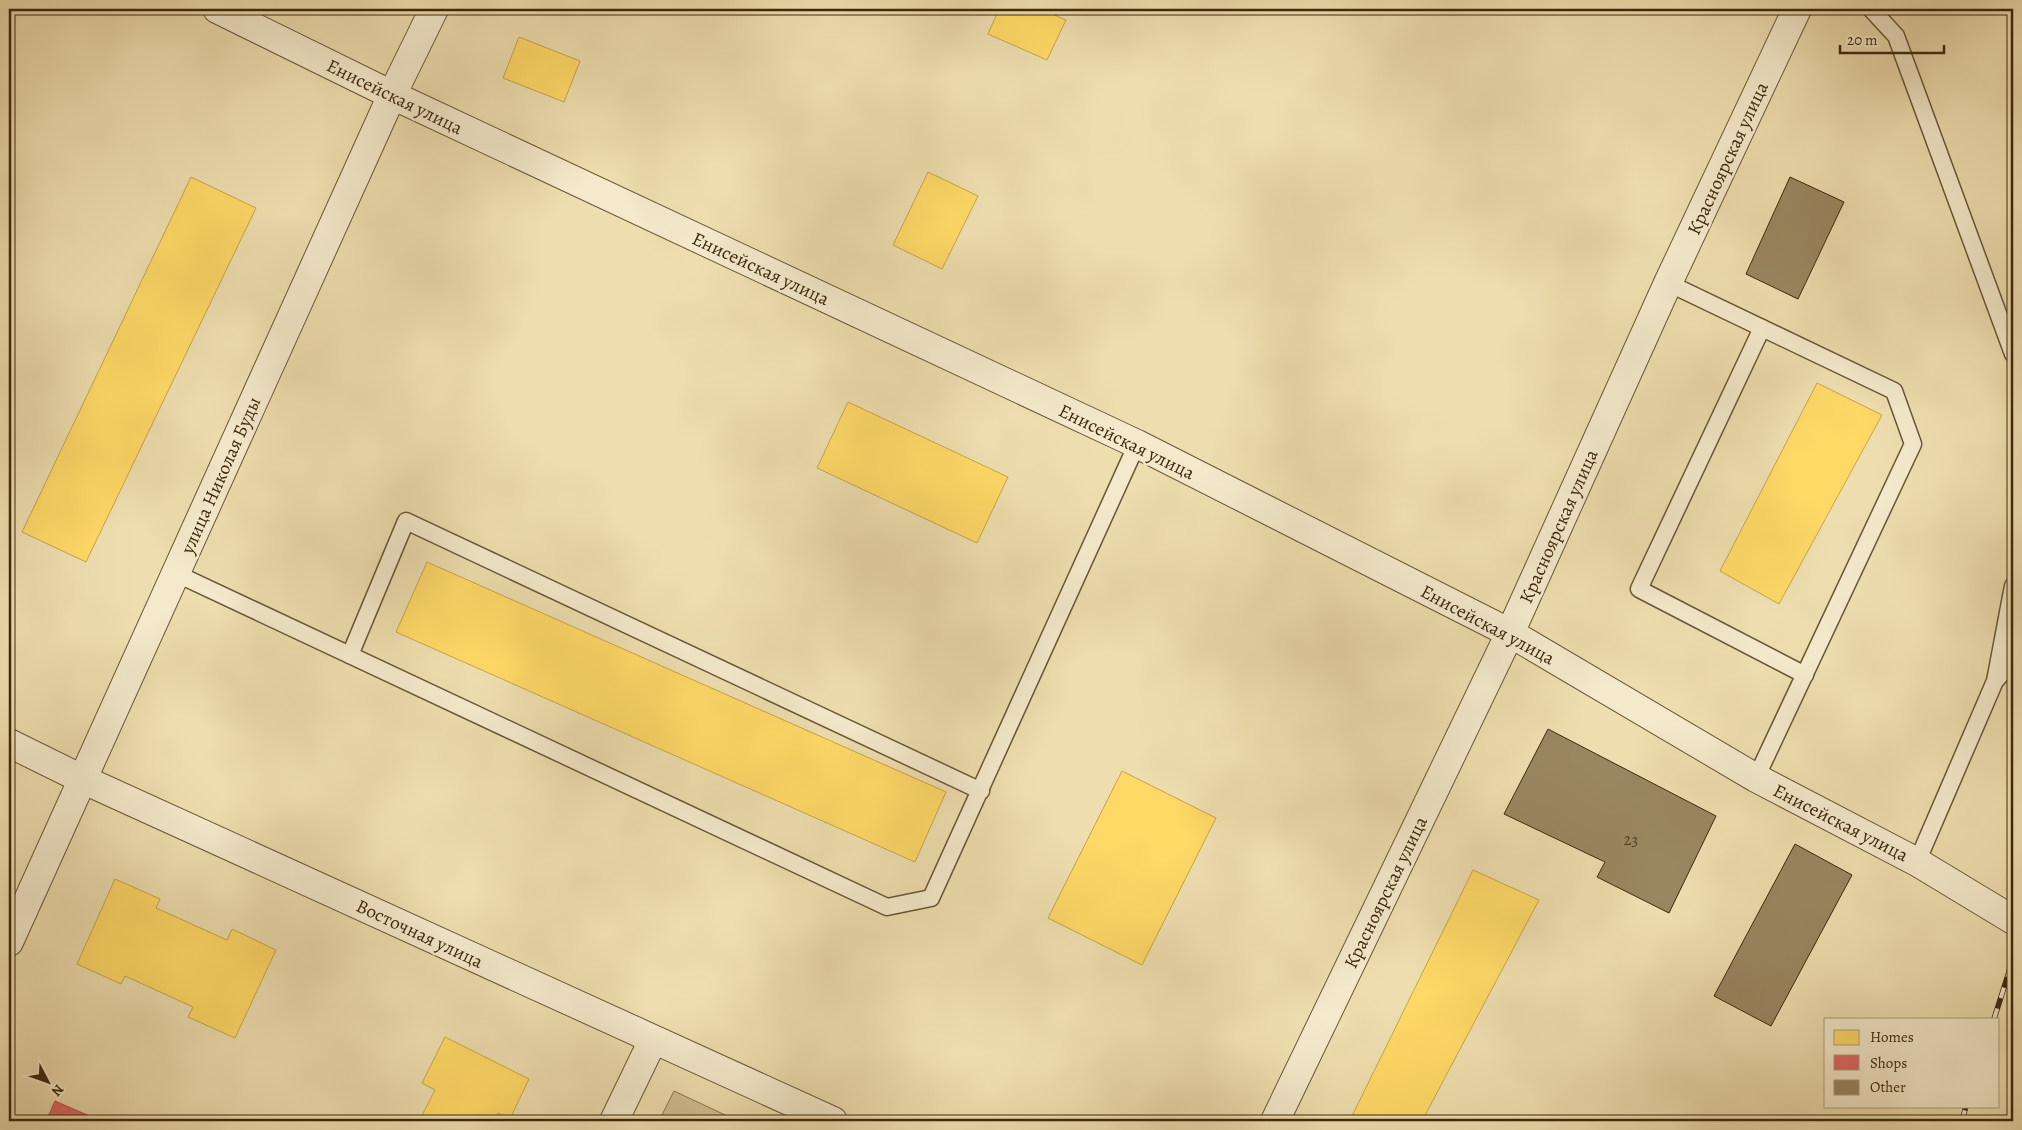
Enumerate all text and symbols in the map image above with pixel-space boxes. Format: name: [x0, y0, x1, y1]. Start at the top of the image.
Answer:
scale bar: [1840, 22, 1943, 54]
text: 20 m: [1847, 30, 1878, 50]
street label: Енисейская улица: [322, 53, 467, 141]
street label: Красноярская улица: [1681, 77, 1775, 239]
street label: Енисейская улица: [688, 226, 834, 312]
street label: улица Николая Буды: [174, 393, 267, 559]
street label: Енисейская улица: [1054, 398, 1199, 486]
street label: Красноярская улица: [1513, 445, 1605, 608]
street label: Енисейская улица: [1416, 579, 1559, 671]
street label: Енисейская улица: [1768, 778, 1913, 868]
street label: Красноярская улица: [1338, 812, 1434, 973]
house number: 23: [1624, 829, 1638, 851]
street label: Восточная улица: [352, 893, 488, 975]
legend: [1824, 1018, 2000, 1108]
text: Homes: [1870, 1027, 1914, 1047]
text: Shops: [1870, 1053, 1907, 1073]
north arrow: [22, 1058, 72, 1108]
text: Other: [1870, 1077, 1906, 1097]
text: N: [47, 1080, 68, 1100]

